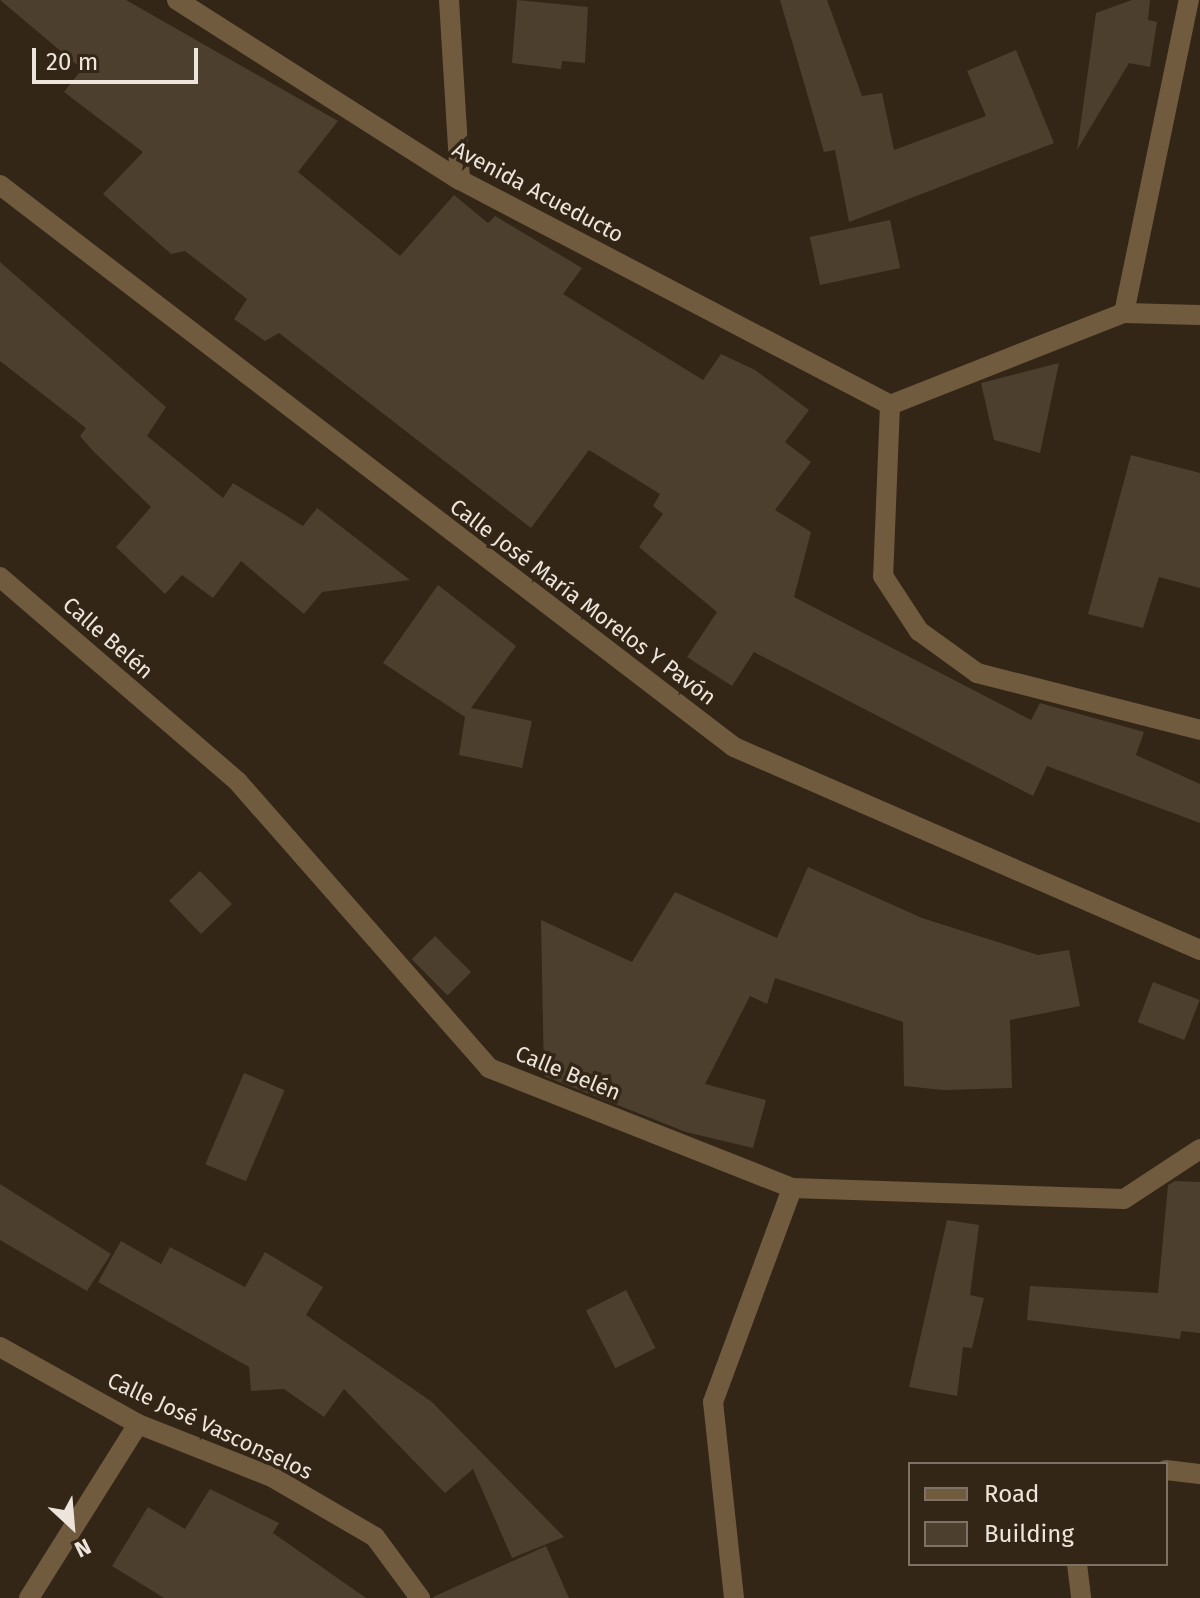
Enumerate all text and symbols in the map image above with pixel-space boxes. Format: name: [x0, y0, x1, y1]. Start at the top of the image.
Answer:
scale bar: [36, 32, 202, 82]
text: 20 m: [46, 48, 98, 76]
street label: Avenida Acueducto: [448, 136, 628, 248]
street label: Calle José María Morelos Y Pavón: [445, 493, 721, 711]
street label: Calle Belén: [57, 592, 159, 684]
street label: Calle Belén: [512, 1040, 624, 1106]
street label: Calle José Vasconselos: [103, 1367, 317, 1485]
legend: [908, 1462, 1168, 1566]
text: Road: [984, 1480, 1039, 1508]
north arrow: [32, 1486, 112, 1566]
text: Building: [984, 1520, 1074, 1548]
text: N: [70, 1533, 95, 1563]

